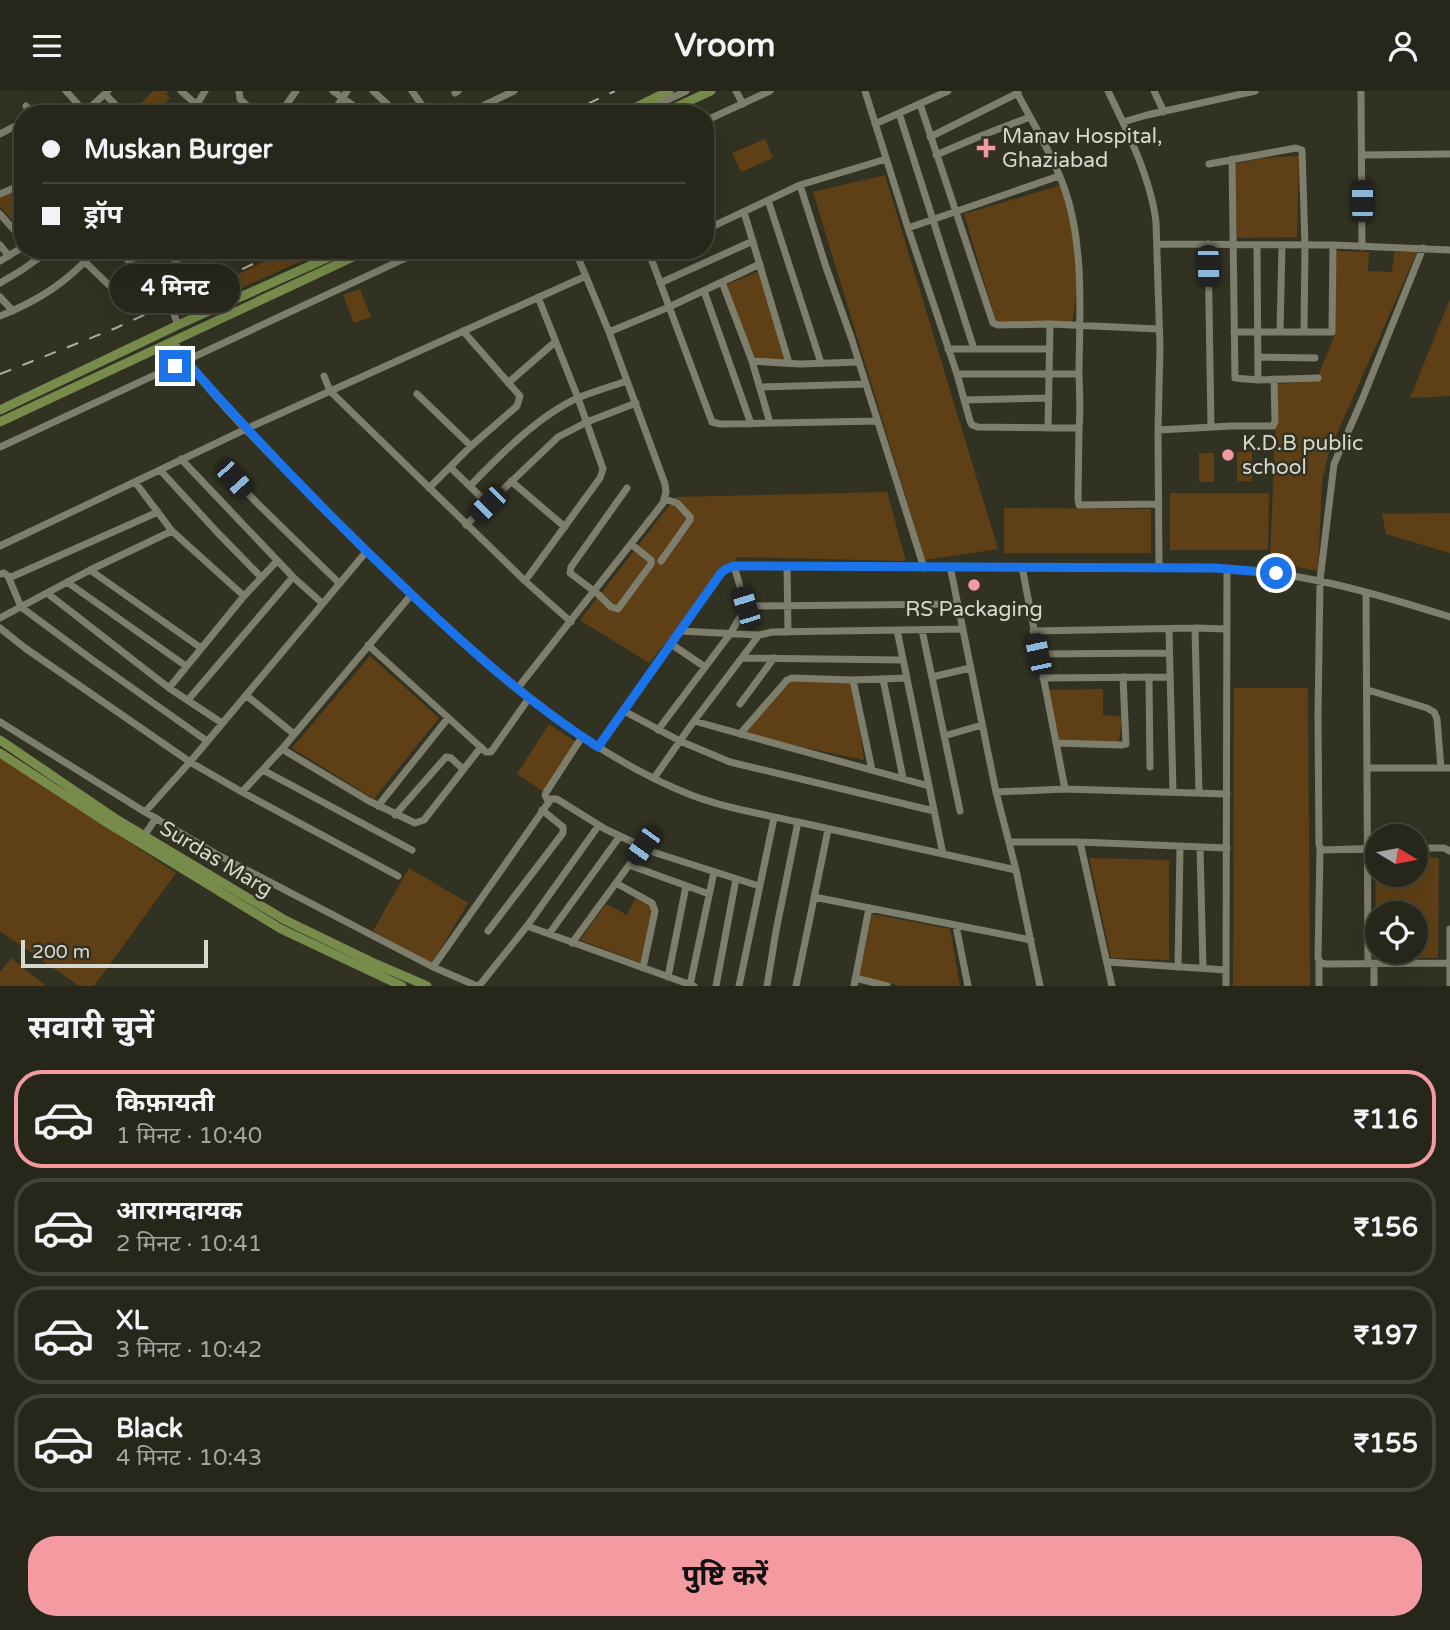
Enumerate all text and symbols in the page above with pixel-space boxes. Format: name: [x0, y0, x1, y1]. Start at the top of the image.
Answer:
icon: menu: [28, 27, 66, 65]
text: Vroom: [675, 27, 775, 65]
icon: person: [1384, 27, 1422, 65]
place label: Manav Hospital, Ghaziabad: [1002, 124, 1162, 173]
text: Muskan Burger: [84, 134, 273, 165]
marker: Manav Hospital, Ghaziabad: [976, 138, 996, 158]
car: [1352, 180, 1373, 222]
text: ड्रॉप: [84, 199, 122, 230]
car: [1198, 245, 1219, 287]
callout: 4 मिनट: [110, 265, 240, 313]
text: 4 मिनट: [141, 274, 209, 302]
route end: [159, 350, 191, 382]
place label: K.D.B public school: [1242, 431, 1363, 480]
marker: K.D.B public school: [1220, 447, 1236, 463]
car: [213, 456, 256, 502]
car: [466, 482, 511, 526]
route start: [1260, 557, 1292, 589]
marker: RS Packaging: [966, 577, 982, 593]
car: [730, 584, 763, 630]
place label: RS Packaging: [905, 597, 1043, 622]
car: [1024, 631, 1053, 677]
street label: Surdas Marg: [155, 816, 277, 902]
car: [623, 823, 664, 869]
north arrow: [1365, 824, 1428, 887]
map controls: [1365, 824, 1428, 964]
button: locate: [1365, 901, 1428, 964]
scale bar: [21, 937, 208, 969]
text: 200 m: [32, 941, 90, 963]
text: सवारी चुनें: [28, 1009, 154, 1047]
text: किफ़ायती: [116, 1087, 215, 1118]
icon: car: [32, 1088, 95, 1151]
text: ₹116: [1354, 1104, 1418, 1135]
text: 1 मिनट · 10:40: [116, 1122, 262, 1150]
text: आरामदायक: [116, 1195, 242, 1226]
icon: car: [32, 1196, 95, 1259]
text: ₹156: [1354, 1212, 1418, 1243]
text: 2 मिनट · 10:41: [116, 1230, 262, 1258]
icon: car: [32, 1304, 95, 1367]
text: XL: [116, 1305, 148, 1336]
text: ₹197: [1354, 1320, 1418, 1351]
text: 3 मिनट · 10:42: [116, 1336, 262, 1364]
icon: car: [32, 1412, 95, 1475]
text: Black: [116, 1413, 183, 1444]
text: ₹155: [1354, 1428, 1418, 1459]
text: 4 मिनट · 10:43: [116, 1444, 262, 1472]
button: पुष्टि करें: [28, 1536, 1422, 1616]

